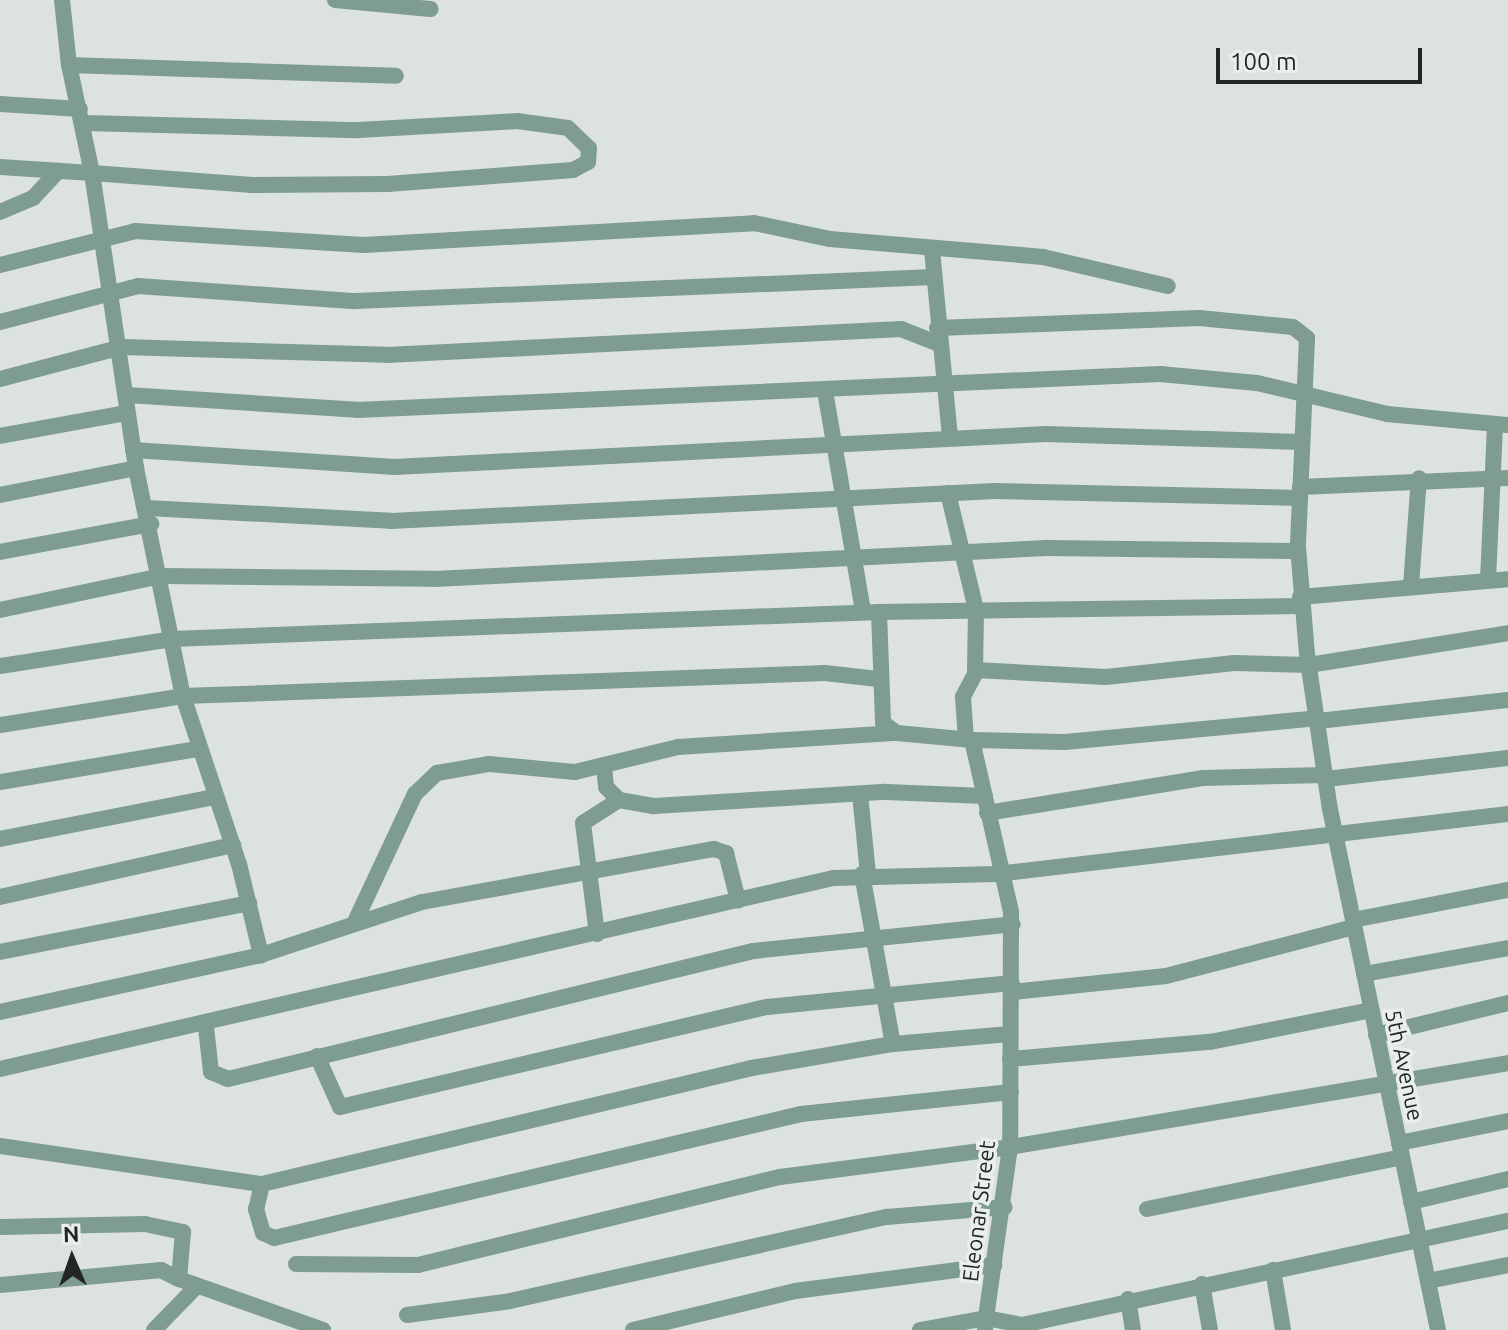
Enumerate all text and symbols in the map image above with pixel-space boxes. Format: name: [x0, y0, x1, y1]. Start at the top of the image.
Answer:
scale bar: [1220, 32, 1426, 82]
text: 100 m: [1230, 48, 1297, 75]
street label: 5th Avenue: [1380, 1007, 1430, 1123]
street label: Eleonar Street: [956, 1139, 1000, 1283]
north arrow: [32, 1218, 112, 1298]
text: N: [62, 1221, 80, 1246]

